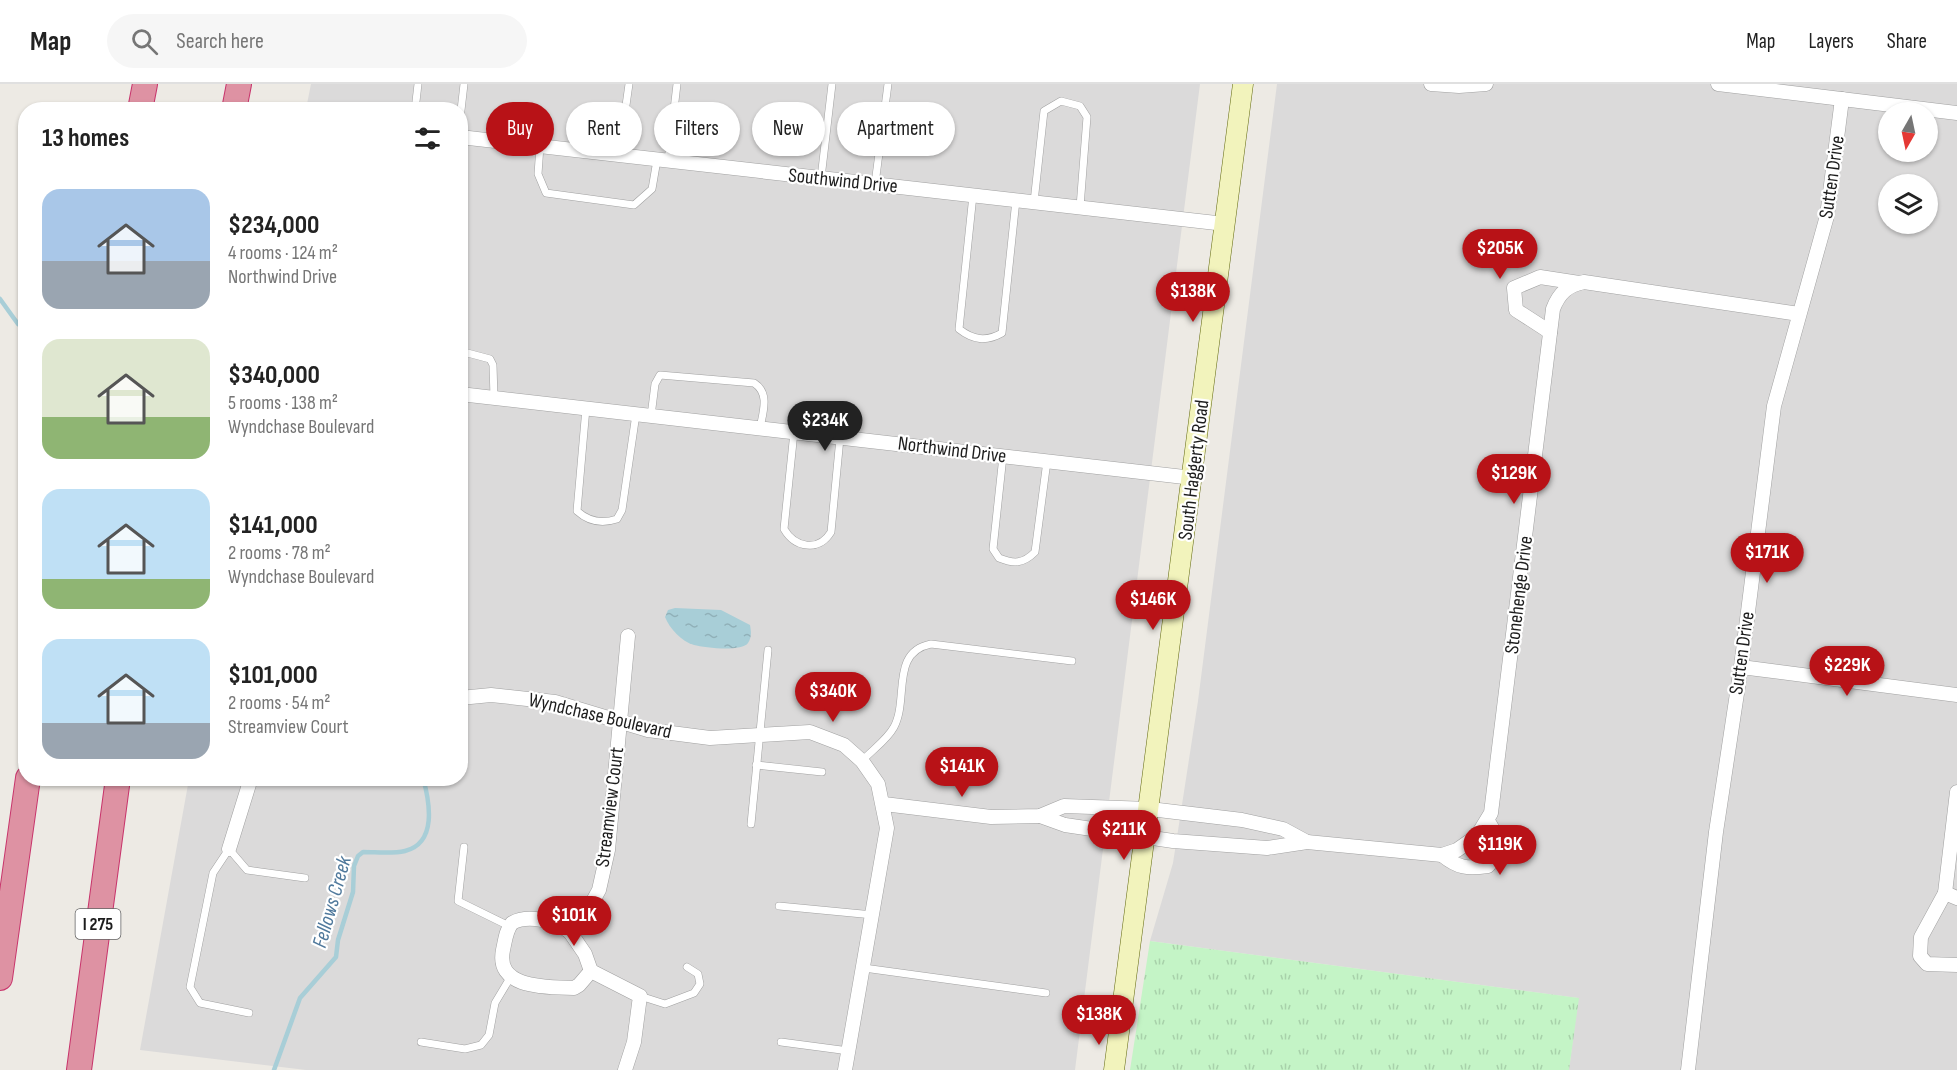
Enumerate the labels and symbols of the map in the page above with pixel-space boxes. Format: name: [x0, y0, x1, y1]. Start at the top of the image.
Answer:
north arrow: [1878, 102, 1938, 162]
street label: Sutten Drive: [1814, 134, 1850, 220]
street label: Southwind Drive: [787, 163, 899, 199]
pin: $205K: [1458, 229, 1542, 280]
pin: $138K: [1151, 272, 1235, 323]
street label: South Haggerty Road: [1173, 398, 1215, 542]
pin: $234K: [783, 401, 867, 452]
street label: Northwind Drive: [896, 431, 1008, 469]
pin: $129K: [1472, 454, 1556, 505]
pin: $171K: [1725, 533, 1809, 584]
street label: Stonehenge Drive: [1500, 535, 1538, 655]
pin: $146K: [1111, 580, 1195, 631]
street label: Sutten Drive: [1724, 610, 1760, 696]
pin: $229K: [1805, 646, 1889, 697]
pin: $340K: [791, 672, 875, 723]
street label: Wyndchase Boulevard: [526, 688, 674, 744]
street label: Streamview Court: [591, 746, 629, 868]
pin: $141K: [920, 747, 1004, 798]
pin: $211K: [1082, 810, 1166, 861]
pin: $119K: [1458, 825, 1542, 876]
water label: Fellows Creek: [307, 852, 357, 951]
pin: $101K: [532, 896, 616, 947]
road number: I 275: [76, 909, 120, 939]
pin: $138K: [1057, 995, 1141, 1046]

